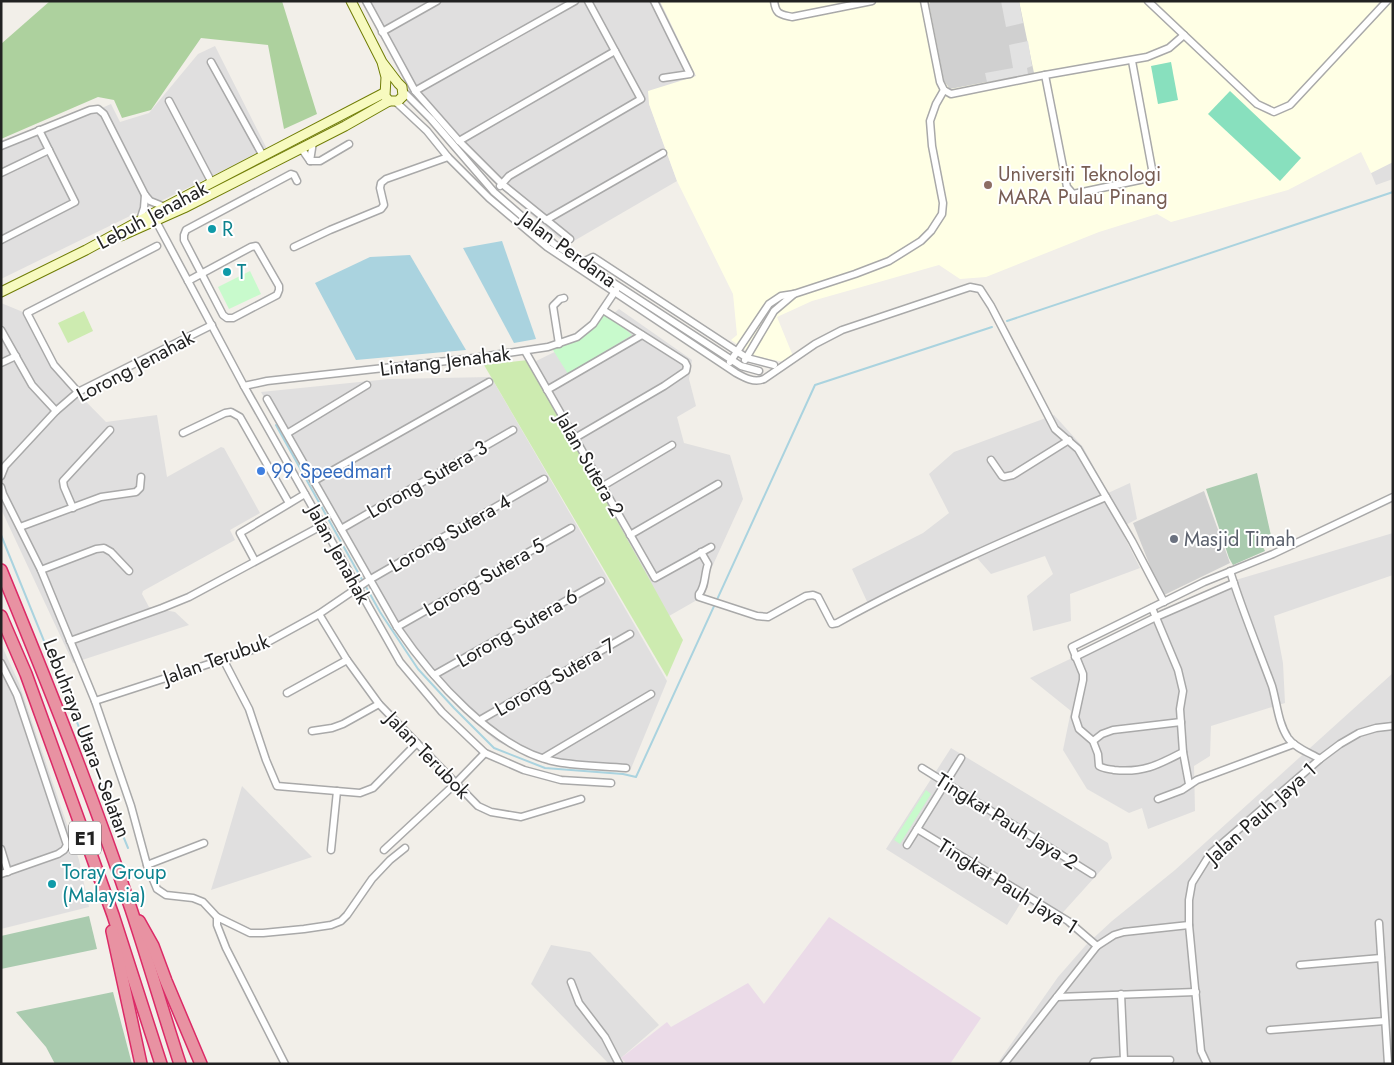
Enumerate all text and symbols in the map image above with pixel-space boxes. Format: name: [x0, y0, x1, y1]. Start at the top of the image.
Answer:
place label: Universiti Teknologi MARA Pulau Pinang: [998, 160, 1168, 212]
street label: Lebuh Jenahak: [92, 174, 213, 257]
marker: Universiti Teknologi MARA Pulau Pinang: [982, 179, 994, 191]
street label: Jalan Perdana: [511, 202, 622, 295]
place label: R: [222, 215, 233, 244]
marker: R: [206, 223, 218, 235]
place label: T: [237, 258, 247, 287]
marker: T: [221, 266, 233, 278]
street label: Lorong Jenahak: [71, 323, 199, 410]
street label: Lintang Jenahak: [378, 339, 512, 384]
street label: Jalan Sutera 2: [547, 404, 631, 522]
street label: Lorong Sutera 3: [361, 433, 493, 526]
place label: 99 Speedmart: [271, 457, 391, 486]
marker: 99 Speedmart: [255, 465, 267, 477]
street label: Lorong Sutera 4: [384, 487, 517, 580]
street label: Jalan Jenahak: [298, 497, 378, 609]
place label: Masjid Timah: [1184, 525, 1296, 554]
street label: Lorong Sutera 5: [418, 531, 550, 624]
marker: Masjid Timah: [1168, 533, 1180, 545]
street label: Lorong Sutera 6: [451, 582, 583, 675]
street label: Jalan Terubuk: [156, 627, 273, 693]
street label: Lorong Sutera 7: [490, 631, 621, 724]
street label: Lebuhraya Utara–Selatan: [35, 634, 138, 842]
street label: Jalan Terubok: [376, 703, 477, 806]
street label: Jalan Pauh Jaya 1: [1197, 756, 1323, 873]
street label: Tingkat Pauh Jaya 2: [930, 766, 1083, 877]
road number: E1: [69, 821, 101, 854]
street label: Tingkat Pauh Jaya 1: [932, 832, 1083, 941]
place label: Toray Group (Malaysia): [62, 858, 166, 910]
marker: Toray Group (Malaysia): [46, 878, 58, 890]

